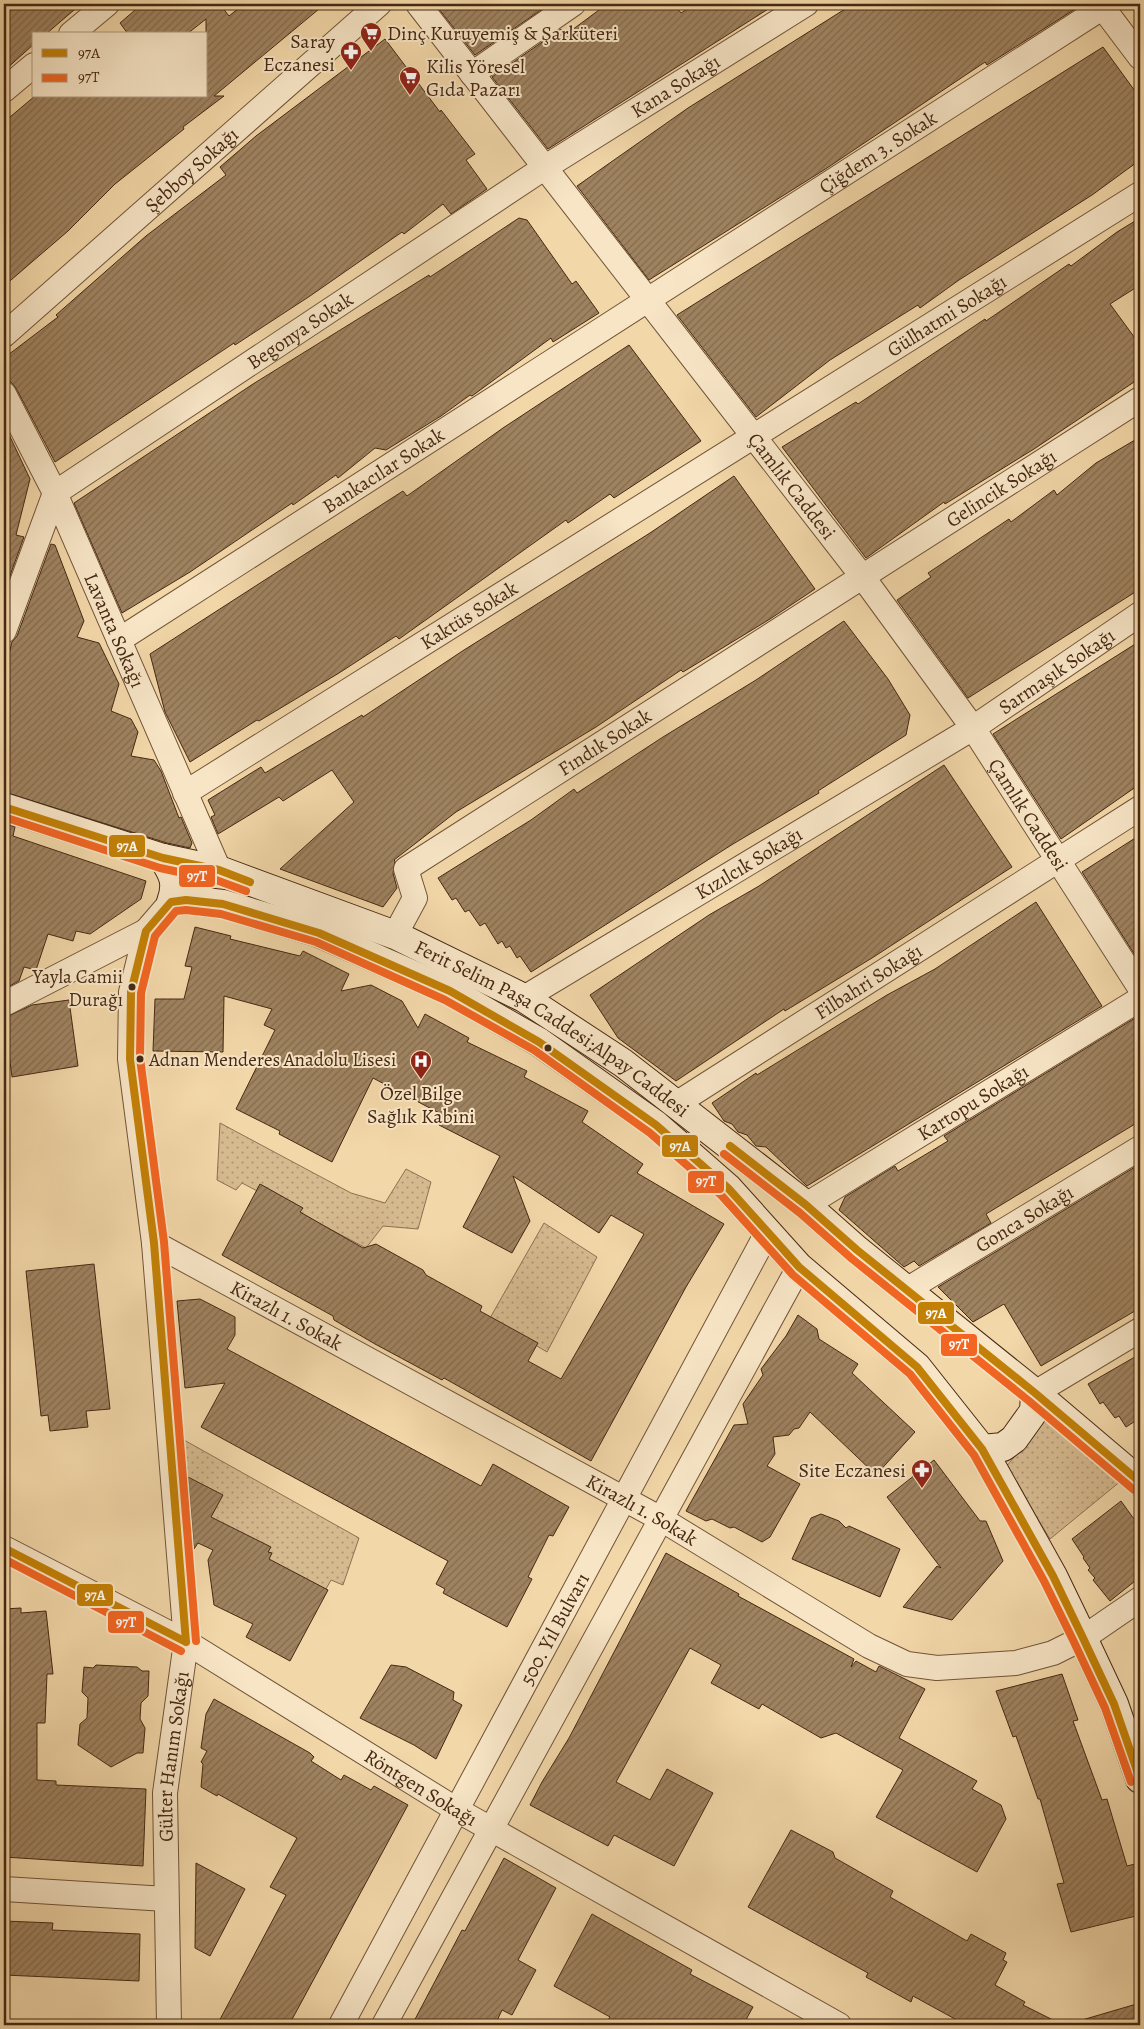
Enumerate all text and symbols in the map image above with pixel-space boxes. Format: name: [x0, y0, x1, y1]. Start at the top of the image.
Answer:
place label: Dinç Kuruyemiş & Şarküteri: [387, 20, 618, 47]
supermarket icon: Dinç Kuruyemiş & Şarküteri: [359, 21, 383, 52]
place label: Saray Eczanesi: [263, 28, 336, 78]
legend: [32, 32, 208, 98]
pharmacy icon: Saray Eczanesi: [339, 40, 363, 71]
text: 97A: [78, 43, 100, 63]
street label: Kana Sokağı: [626, 48, 725, 124]
place label: Kilis Yöresel Gıda Pazarı: [426, 53, 525, 103]
supermarket icon: Kilis Yöresel Gıda Pazarı: [398, 65, 422, 96]
text: 97T: [78, 67, 100, 87]
street label: Çiğdem 3. Sokak: [814, 105, 942, 200]
street label: Şebboy Sokağı: [139, 121, 244, 219]
street label: Gülhatmi Sokağı: [882, 268, 1012, 363]
street label: Begonya Sokak: [242, 286, 358, 376]
street label: Bankacılar Sokak: [317, 421, 450, 520]
street label: Çamlık Caddesi: [741, 427, 842, 545]
street label: Gelincik Sokağı: [941, 443, 1062, 534]
street label: Lavanta Sokağı: [77, 569, 151, 692]
street label: Kaktüs Sokak: [415, 575, 523, 656]
street label: Sarmaşık Sokağı: [993, 622, 1120, 721]
street label: Fındık Sokak: [553, 702, 657, 782]
street label: Çamlık Caddesi: [982, 753, 1074, 876]
street label: Kızılcık Sokağı: [690, 821, 807, 906]
line badge: 97A: [108, 834, 146, 858]
text: 97A: [116, 837, 138, 856]
line badge: 97T: [178, 864, 216, 888]
text: 97T: [187, 867, 207, 886]
street label: Ferit Selim Paşa Caddesi;Alpay Caddesi: [410, 934, 695, 1124]
street label: Filbahri Sokağı: [810, 937, 927, 1026]
place label: Yayla Camii Durağı: [31, 964, 123, 1013]
marker: Yayla Camii Durağı: [127, 982, 137, 992]
unlabelled marker: [543, 1043, 553, 1053]
place label: Adnan Menderes Anadolu Lisesi: [148, 1047, 396, 1073]
hospital icon: Özel Bilge Sağlık Kabini: [409, 1049, 433, 1080]
marker: Adnan Menderes Anadolu Lisesi: [135, 1054, 145, 1064]
street label: Kartopu Sokağı: [912, 1058, 1034, 1147]
place label: Özel Bilge Sağlık Kabini: [367, 1080, 475, 1130]
line badge: 97A: [661, 1134, 699, 1158]
text: 97A: [669, 1137, 691, 1156]
line badge: 97T: [687, 1170, 725, 1194]
text: 97T: [696, 1172, 716, 1191]
street label: Gonca Sokağı: [970, 1179, 1079, 1259]
street label: Kirazlı 1. Sokak: [225, 1274, 347, 1357]
line badge: 97A: [917, 1301, 955, 1325]
text: 97A: [925, 1304, 947, 1323]
line badge: 97T: [940, 1333, 978, 1357]
text: 97T: [949, 1335, 969, 1354]
place label: Site Eczanesi: [799, 1457, 906, 1484]
pharmacy icon: Site Eczanesi: [910, 1458, 934, 1489]
street label: Kirazlı 1. Sokak: [581, 1468, 703, 1552]
street label: 500. Yıl Bulvarı: [513, 1568, 596, 1690]
line badge: 97A: [76, 1583, 114, 1607]
text: 97A: [84, 1586, 106, 1605]
line badge: 97T: [107, 1610, 145, 1634]
text: 97T: [116, 1613, 136, 1632]
street label: Gülter Hanım Sokağı: [152, 1669, 196, 1842]
street label: Röntgen Sokağı: [359, 1743, 482, 1833]

